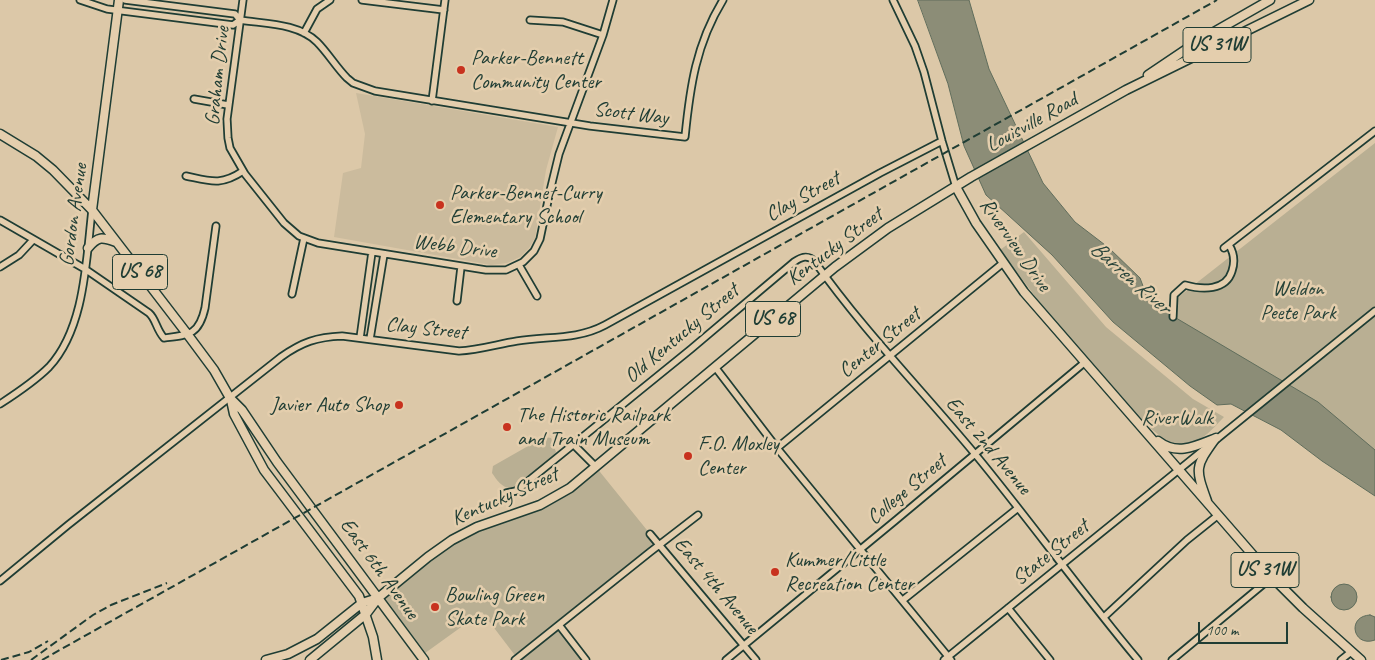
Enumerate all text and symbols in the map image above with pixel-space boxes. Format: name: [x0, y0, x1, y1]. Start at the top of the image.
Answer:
street label: Graham Drive: [200, 25, 236, 127]
road number: US 31W: [1183, 28, 1251, 62]
place label: Parker-Bennett Community Center: [471, 45, 601, 95]
marker: Parker-Bennett Community Center: [455, 64, 467, 76]
street label: Louisville Road: [982, 88, 1082, 158]
street label: Scott Way: [592, 97, 670, 131]
street label: Gordon Avenue: [54, 162, 94, 268]
street label: Clay Street: [762, 166, 844, 228]
place label: Parker-Bennet-Curry Elementary School: [450, 180, 602, 230]
street label: Riverview Drive: [974, 193, 1056, 297]
marker: Parker-Bennet-Curry Elementary School: [434, 199, 446, 211]
street label: Kentucky Street: [782, 203, 888, 291]
street label: Webb Drive: [412, 229, 498, 265]
water label: Barren River: [1084, 236, 1176, 320]
road number: US 68: [112, 254, 168, 290]
park label: Weldon Peete Park: [1260, 276, 1336, 326]
street label: Old Kentucky Street: [620, 279, 744, 389]
road number: US 68: [746, 302, 800, 336]
street label: Center Street: [834, 302, 926, 384]
street label: Clay Street: [385, 312, 467, 346]
place label: Javier Auto Shop: [270, 392, 389, 418]
street label: East 2nd Avenue: [940, 392, 1036, 500]
marker: Javier Auto Shop: [393, 399, 405, 411]
place label: The Historic Railpark and Train Museum: [517, 402, 670, 452]
park label: RiverWalk: [1141, 405, 1213, 431]
marker: The Historic Railpark and Train Museum: [501, 421, 513, 433]
place label: F.O. Moxley Center: [698, 431, 779, 481]
street label: College Street: [862, 449, 952, 531]
marker: F.O. Moxley Center: [682, 450, 694, 462]
street label: Kentucky Street: [448, 462, 562, 532]
street label: East 6th Avenue: [334, 514, 424, 624]
street label: State Street: [1008, 514, 1094, 592]
street label: East 4th Avenue: [668, 532, 764, 640]
place label: Kummer/Little Recreation Center: [785, 547, 914, 597]
road number: US 31W: [1231, 552, 1299, 588]
marker: Kummer/Little Recreation Center: [769, 566, 781, 578]
place label: Bowling Green Skate Park: [445, 582, 544, 632]
marker: Bowling Green Skate Park: [429, 601, 441, 613]
scale bar: [1200, 612, 1290, 644]
text: 100 m: [1206, 621, 1238, 640]

